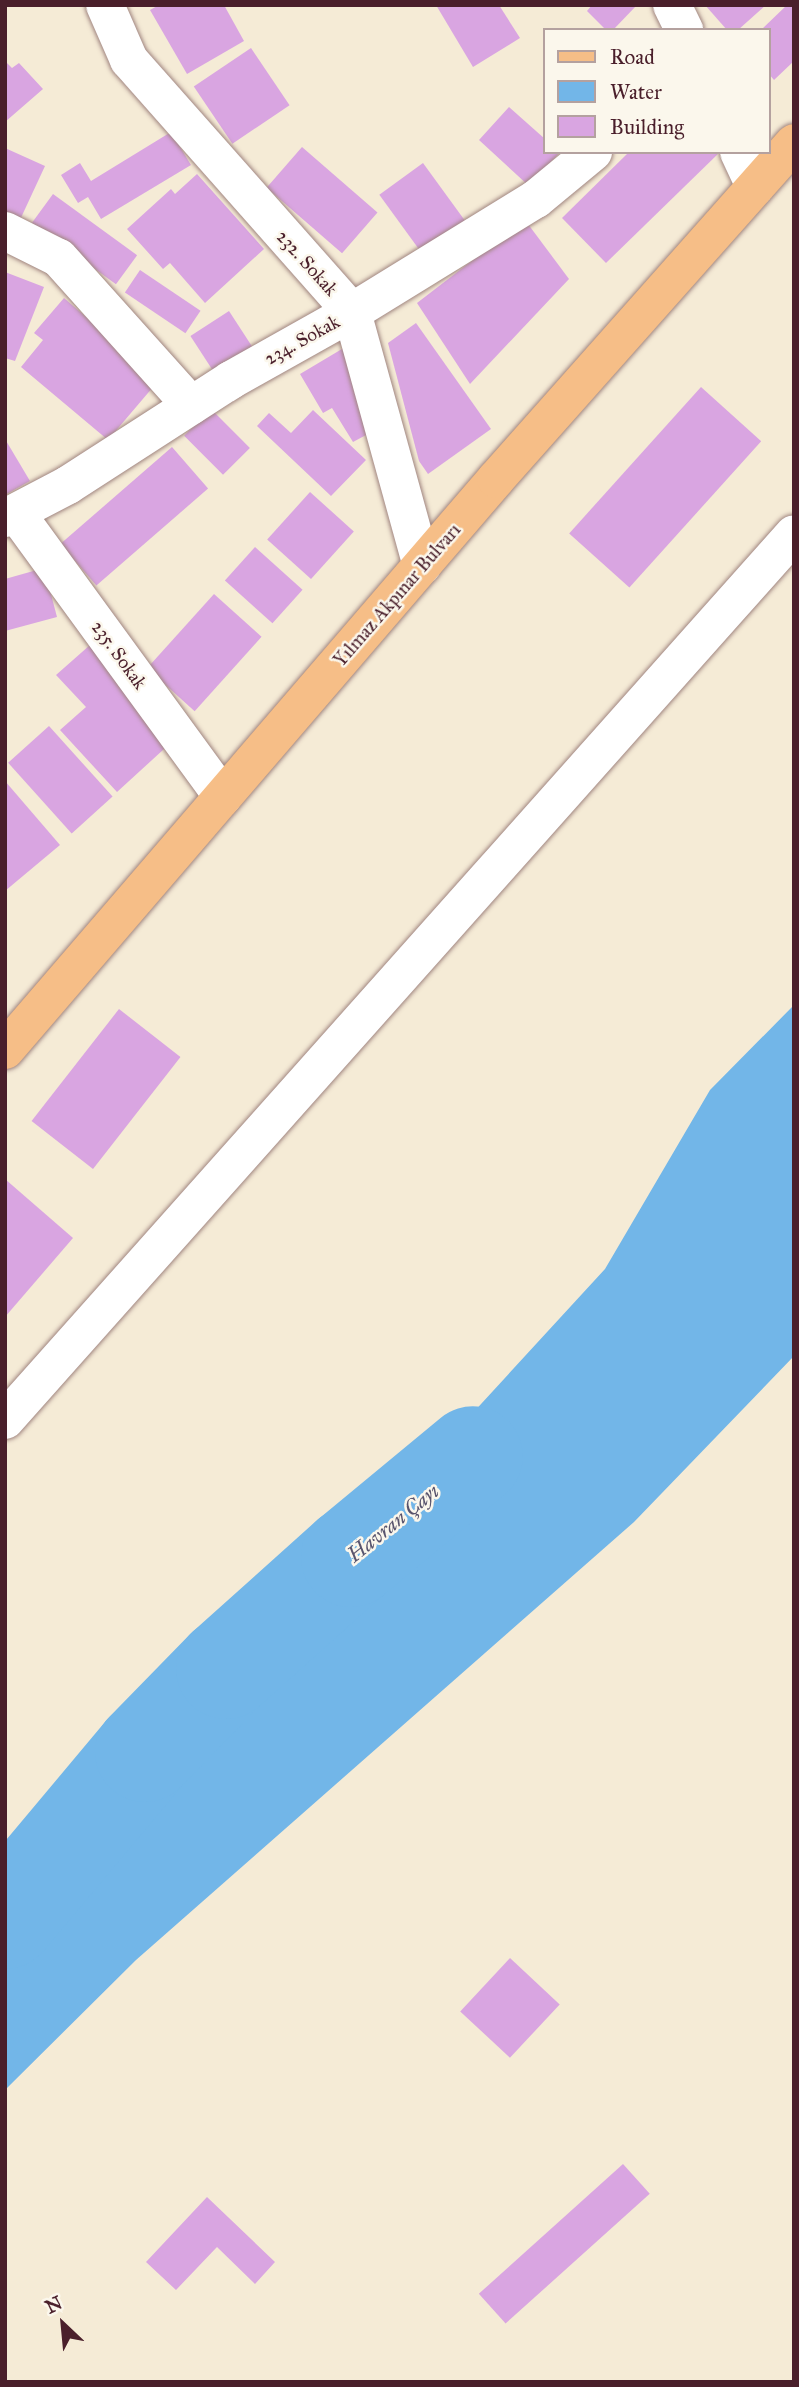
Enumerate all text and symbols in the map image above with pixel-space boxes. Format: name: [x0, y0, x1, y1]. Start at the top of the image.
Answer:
legend: [544, 28, 771, 154]
text: Road: [610, 44, 655, 70]
text: Water: [610, 79, 662, 105]
text: Building: [610, 114, 684, 140]
street label: 232. Sokak: [271, 225, 343, 301]
street label: 234. Sokak: [261, 310, 343, 370]
street label: Yılmaz Akpınar Bulvarı: [329, 519, 465, 671]
street label: 235. Sokak: [86, 616, 152, 694]
water label: Havran Çayı: [342, 1478, 444, 1568]
north arrow: [28, 2289, 98, 2359]
text: N: [41, 2291, 66, 2319]

